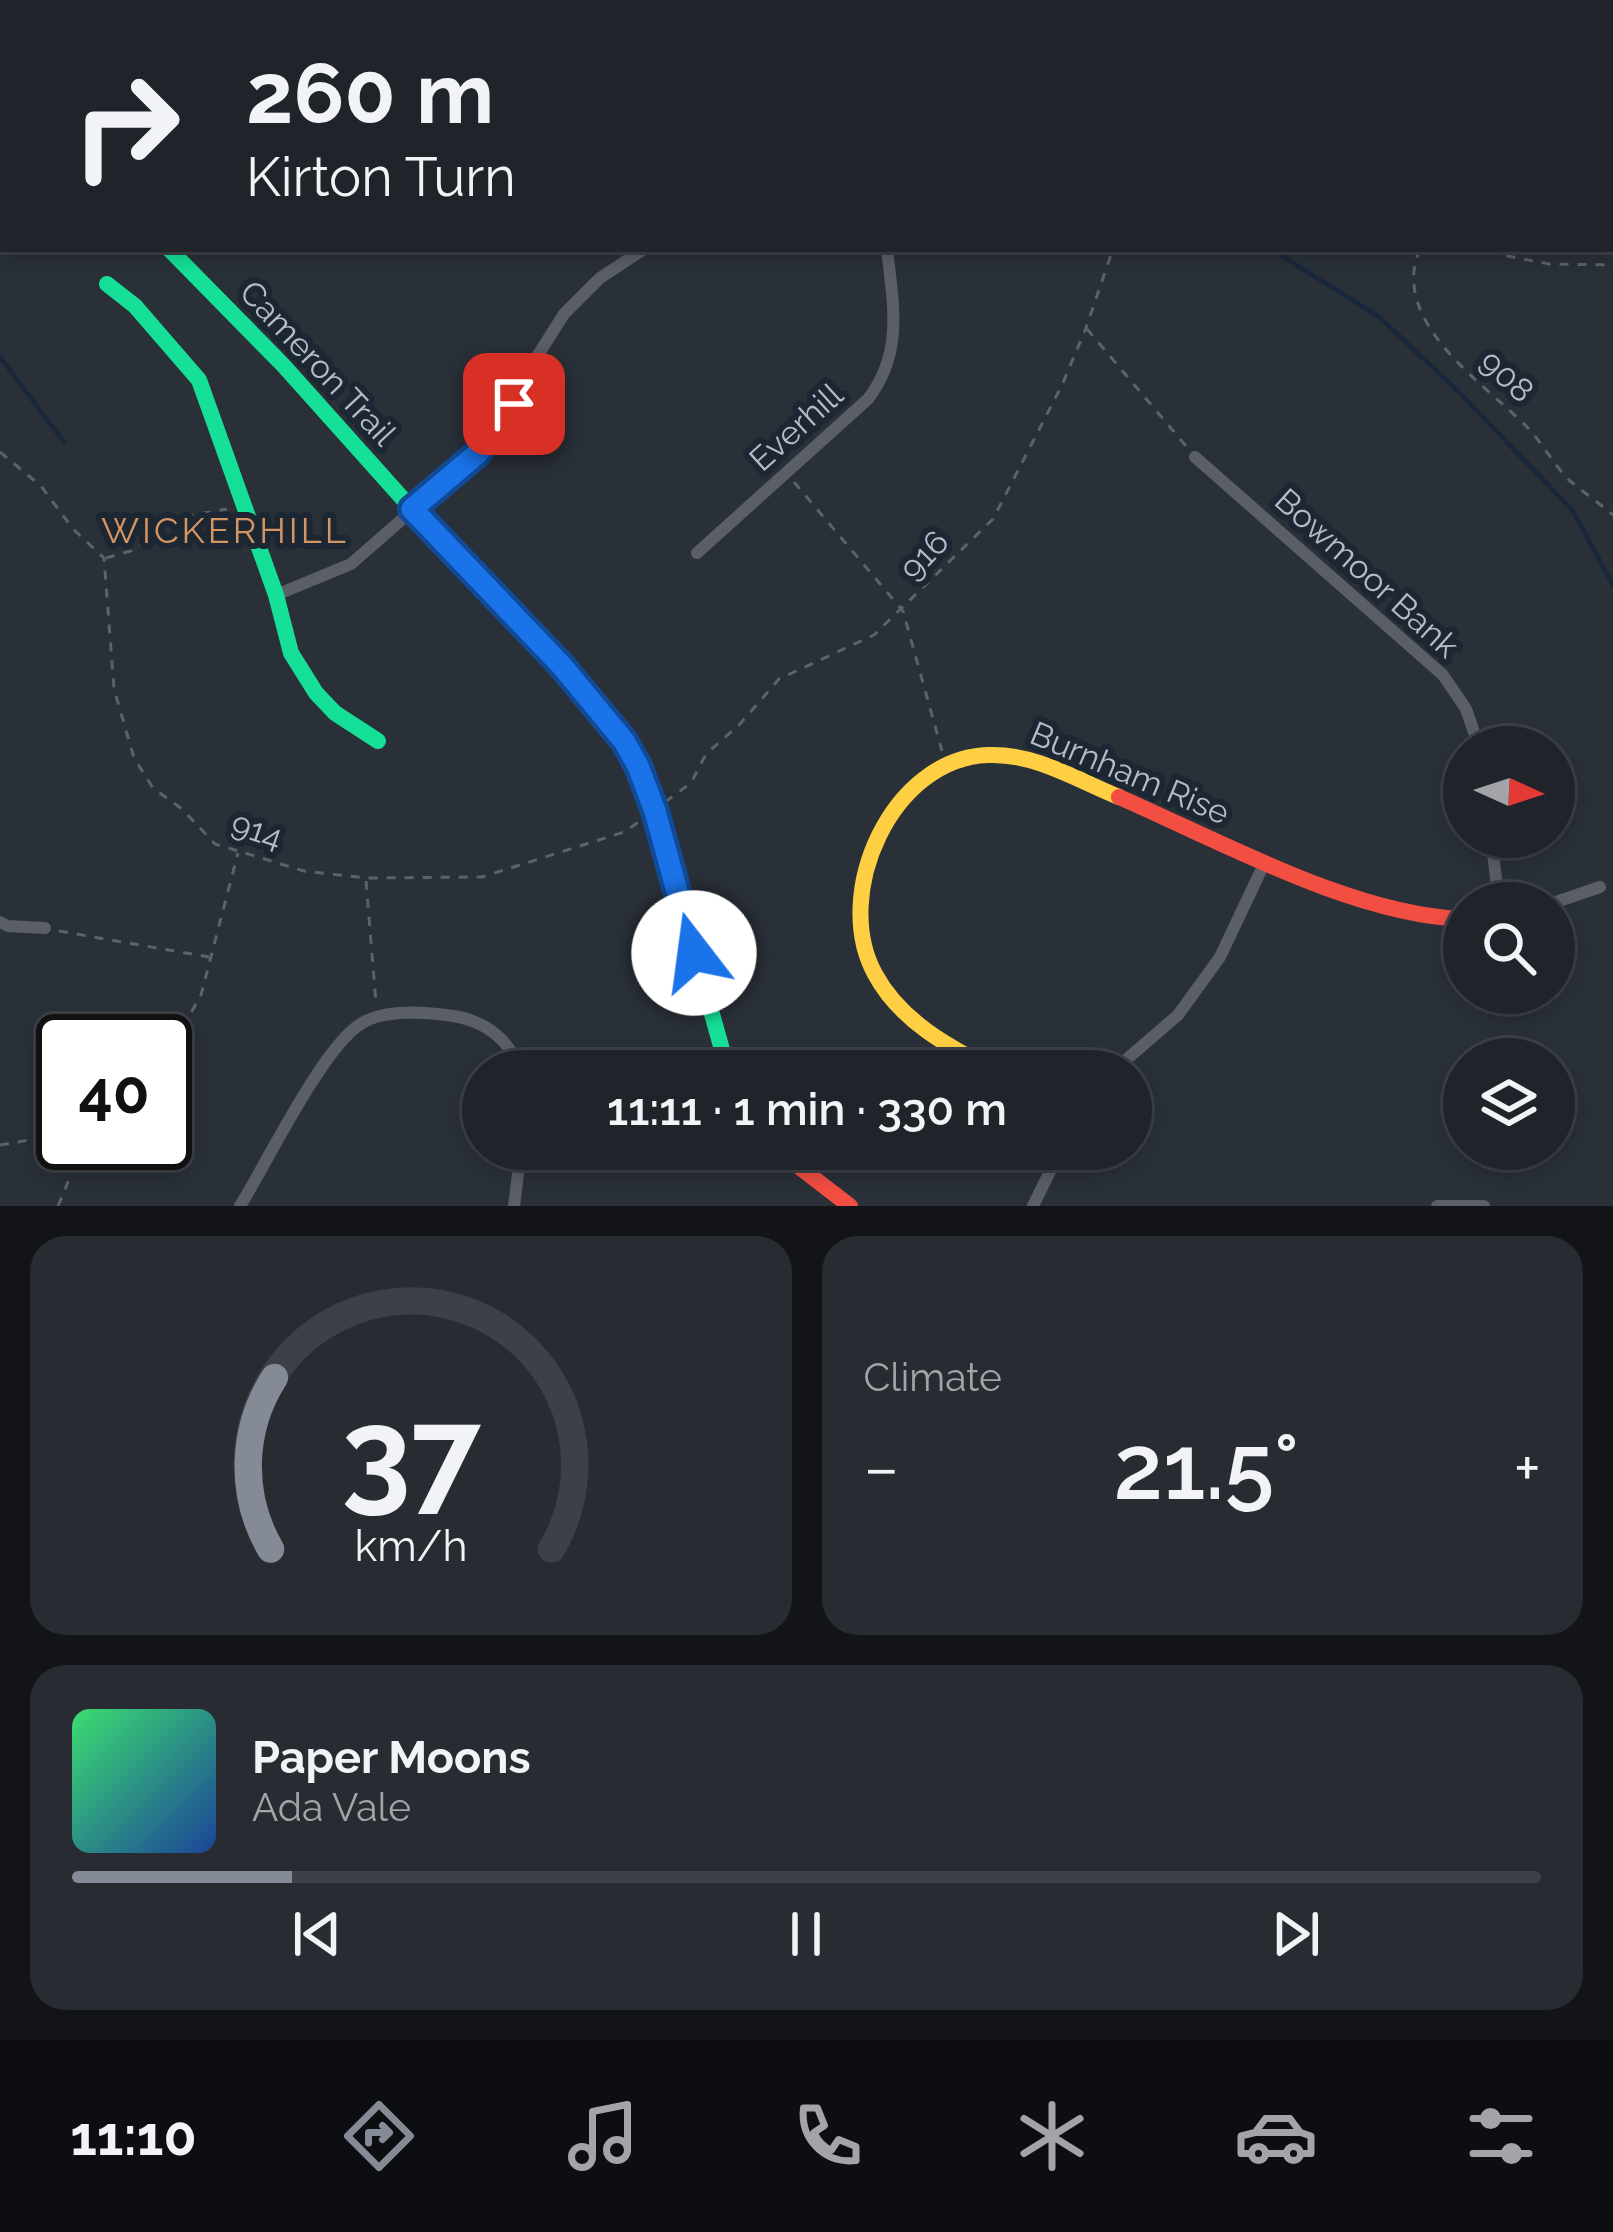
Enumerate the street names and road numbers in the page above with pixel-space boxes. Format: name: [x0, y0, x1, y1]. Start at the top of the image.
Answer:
street label: Cameron Trail: [232, 273, 405, 454]
street label: 908: [1472, 342, 1542, 410]
street label: Everhill: [741, 374, 851, 479]
street label: Bowmoor Bank: [1267, 480, 1467, 666]
street label: 916: [891, 522, 957, 588]
street label: Burnham Rise: [1025, 714, 1235, 832]
street label: 914: [226, 803, 288, 857]

